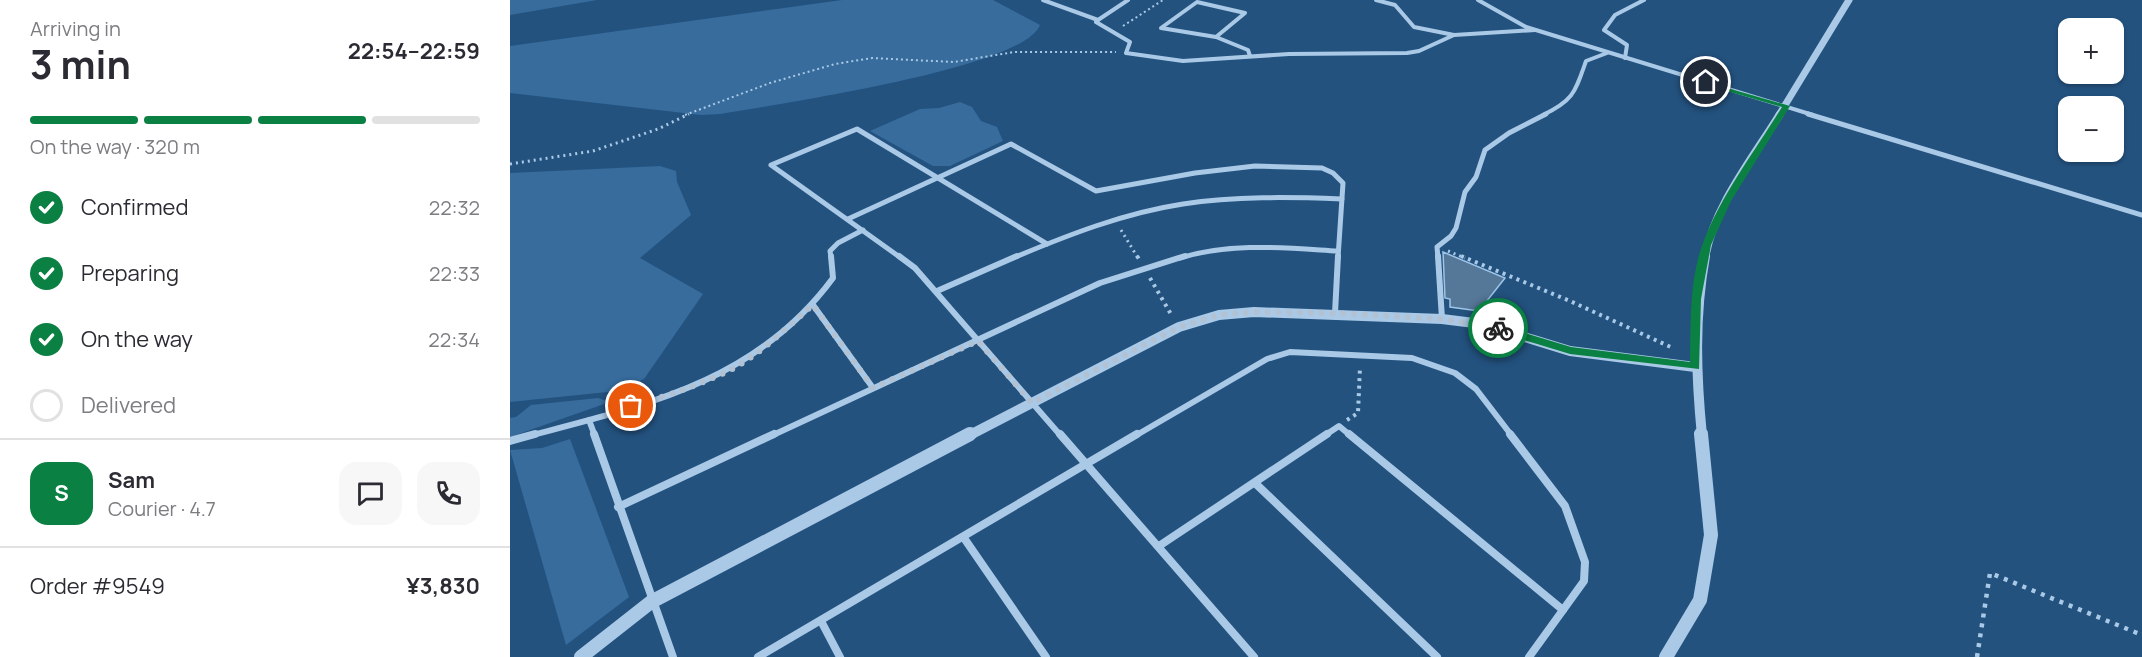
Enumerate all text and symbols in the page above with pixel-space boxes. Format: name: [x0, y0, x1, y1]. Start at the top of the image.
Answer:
text: Arriving in: [30, 15, 121, 42]
map controls: [2058, 18, 2124, 162]
button: +: [2058, 18, 2124, 84]
text: 22:54–22:59: [348, 36, 480, 66]
text: 3 min: [30, 37, 131, 91]
pin: [1680, 56, 1731, 107]
icon: home: [1689, 65, 1722, 98]
button: −: [2058, 96, 2124, 162]
text: On the way · 320 m: [30, 133, 200, 160]
icon: check: [30, 191, 63, 224]
text: Confirmed: [81, 192, 189, 222]
text: 22:32: [429, 194, 480, 221]
icon: check: [30, 257, 63, 290]
text: Preparing: [81, 258, 179, 288]
text: 22:33: [429, 260, 480, 287]
courier: [1468, 298, 1528, 358]
icon: bike: [1482, 312, 1515, 345]
icon: check: [30, 323, 63, 356]
text: On the way: [81, 324, 193, 354]
text: 22:34: [428, 326, 480, 353]
pin: [605, 380, 656, 431]
icon: bag: [614, 389, 647, 422]
text: Delivered: [81, 390, 176, 420]
button: chat: [339, 462, 402, 525]
button: phone: [417, 462, 480, 525]
text: Sam: [108, 465, 155, 495]
text: S: [54, 478, 69, 508]
text: Courier · 4.7: [108, 495, 216, 522]
text: Order #9549: [30, 571, 165, 601]
text: ¥3,830: [406, 571, 480, 601]

